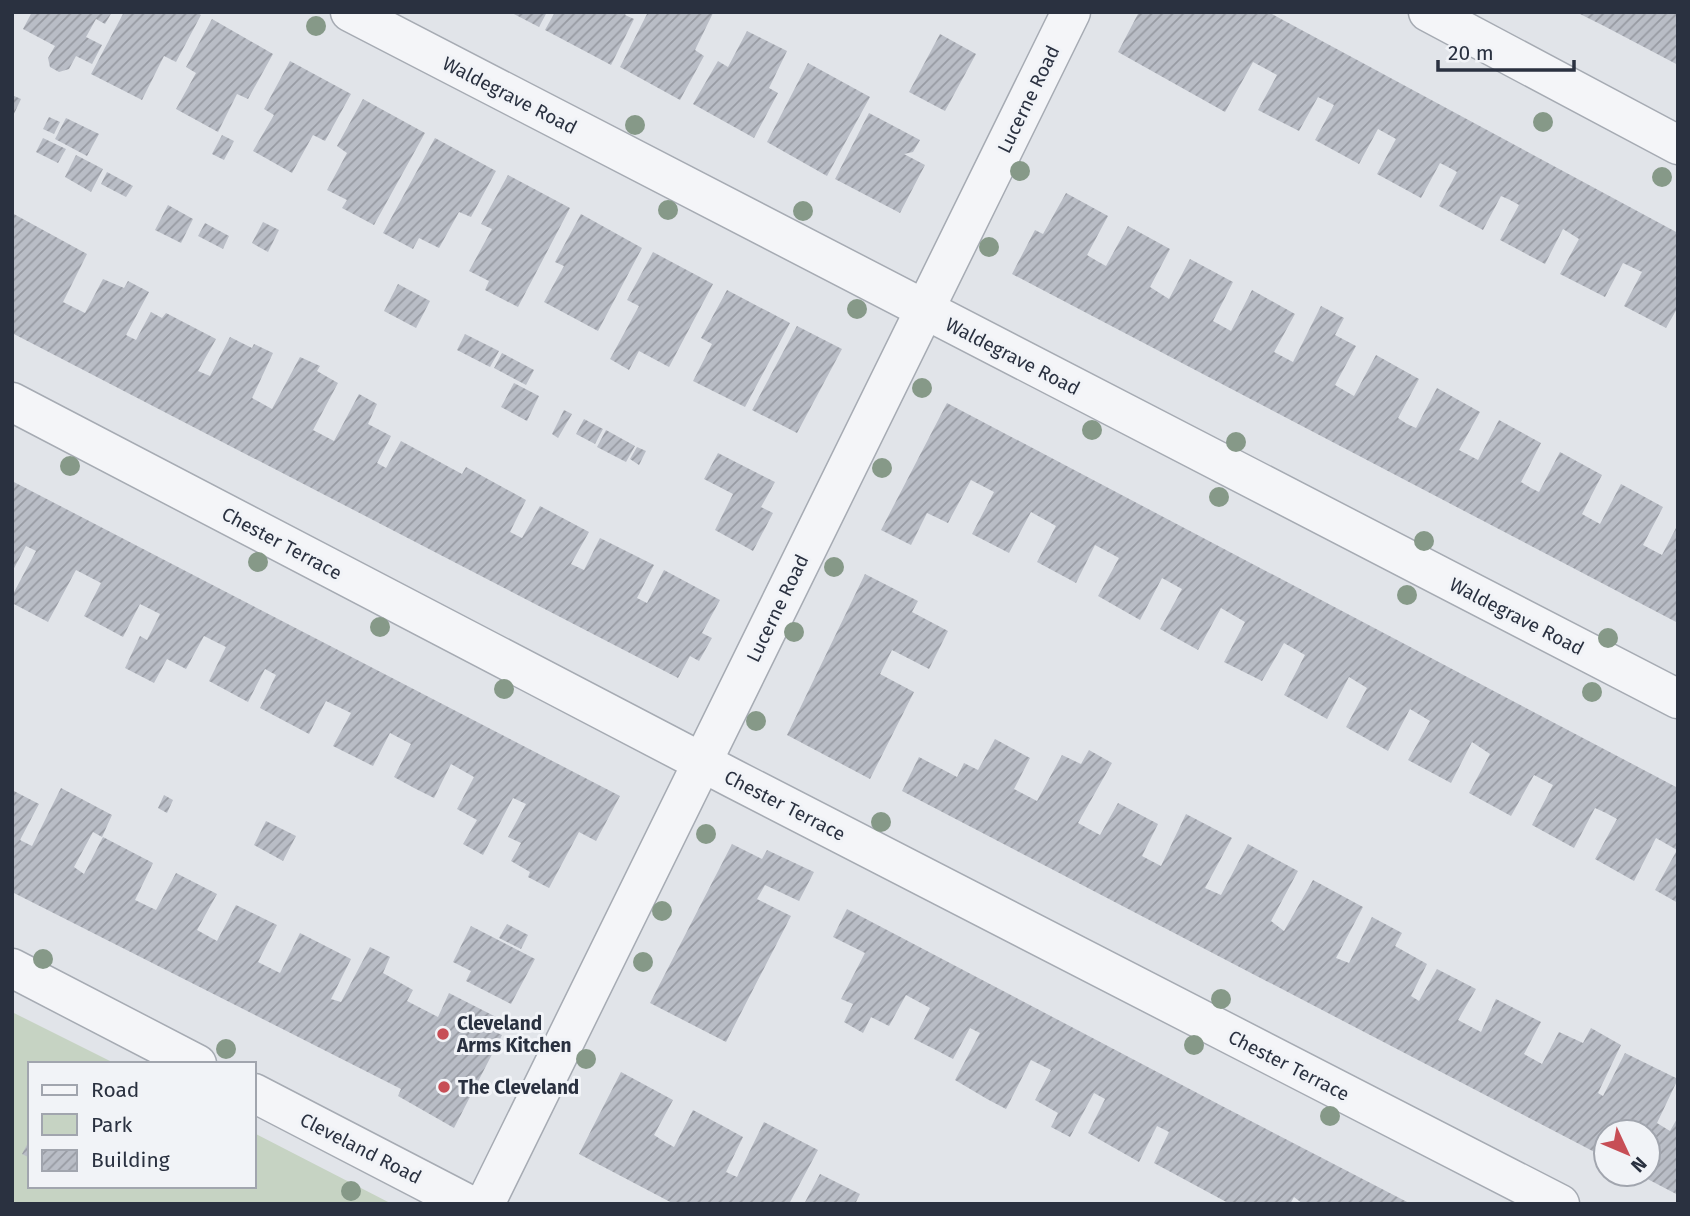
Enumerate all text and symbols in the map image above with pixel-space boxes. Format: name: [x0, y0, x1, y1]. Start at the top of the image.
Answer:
scale bar: [1438, 28, 1574, 72]
text: 20 m: [1448, 40, 1494, 66]
street label: Lucerne Road: [992, 42, 1064, 157]
street label: Waldegrave Road: [439, 52, 581, 139]
street label: Waldegrave Road: [942, 313, 1084, 400]
street label: Chester Terrace: [218, 502, 346, 585]
street label: Lucerne Road: [741, 551, 813, 666]
street label: Waldegrave Road: [1446, 573, 1588, 660]
street label: Chester Terrace: [720, 765, 849, 846]
place label: Cleveland Arms Kitchen: [456, 1012, 571, 1057]
street label: Chester Terrace: [1224, 1025, 1353, 1106]
marker: Cleveland Arms Kitchen: [435, 1026, 451, 1042]
legend: [28, 1062, 256, 1188]
place label: The Cleveland: [458, 1076, 579, 1099]
text: Road: [91, 1077, 139, 1103]
marker: The Cleveland: [436, 1079, 452, 1095]
street label: Cleveland Road: [296, 1108, 425, 1189]
text: Park: [91, 1112, 133, 1138]
north arrow: [1592, 1118, 1662, 1188]
text: Building: [91, 1147, 170, 1173]
text: N: [1626, 1152, 1652, 1177]

